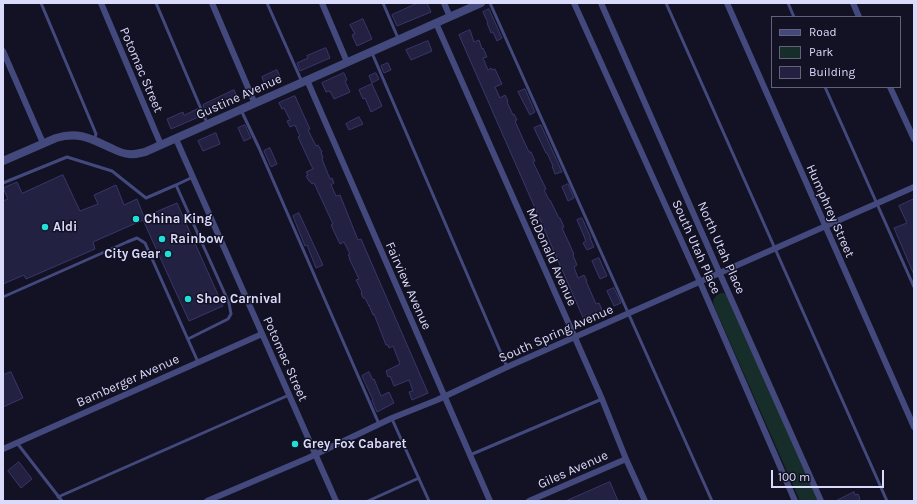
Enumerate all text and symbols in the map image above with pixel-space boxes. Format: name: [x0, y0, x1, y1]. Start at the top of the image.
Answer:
legend: [771, 16, 901, 88]
street label: Potomac Street: [116, 25, 166, 115]
text: Road: [809, 25, 837, 39]
text: Park: [809, 45, 833, 59]
text: Building: [809, 65, 855, 79]
street label: Gustine Avenue: [194, 71, 284, 123]
street label: Humphrey Street: [802, 162, 858, 260]
street label: South Utah Place: [668, 197, 724, 297]
street label: North Utah Place: [694, 199, 748, 297]
street label: McDonald Avenue: [522, 206, 580, 308]
place label: China King: [144, 211, 212, 227]
marker: China King: [131, 214, 141, 224]
place label: Aldi: [53, 219, 77, 235]
marker: Aldi: [40, 222, 50, 232]
place label: Rainbow: [170, 231, 224, 247]
marker: Rainbow: [157, 234, 167, 244]
street label: Fairview Avenue: [382, 240, 434, 332]
place label: City Gear: [104, 246, 160, 262]
marker: City Gear: [163, 249, 173, 259]
place label: Shoe Carnival: [196, 291, 282, 307]
marker: Shoe Carnival: [183, 294, 193, 304]
street label: South Spring Avenue: [496, 302, 616, 366]
street label: Potomac Street: [259, 314, 311, 404]
street label: Bamberger Avenue: [74, 351, 182, 411]
place label: Grey Fox Cabaret: [303, 436, 407, 452]
marker: Grey Fox Cabaret: [290, 439, 300, 449]
street label: Giles Avenue: [535, 448, 611, 492]
scale bar: [773, 462, 886, 488]
text: 100 m: [778, 470, 810, 484]

